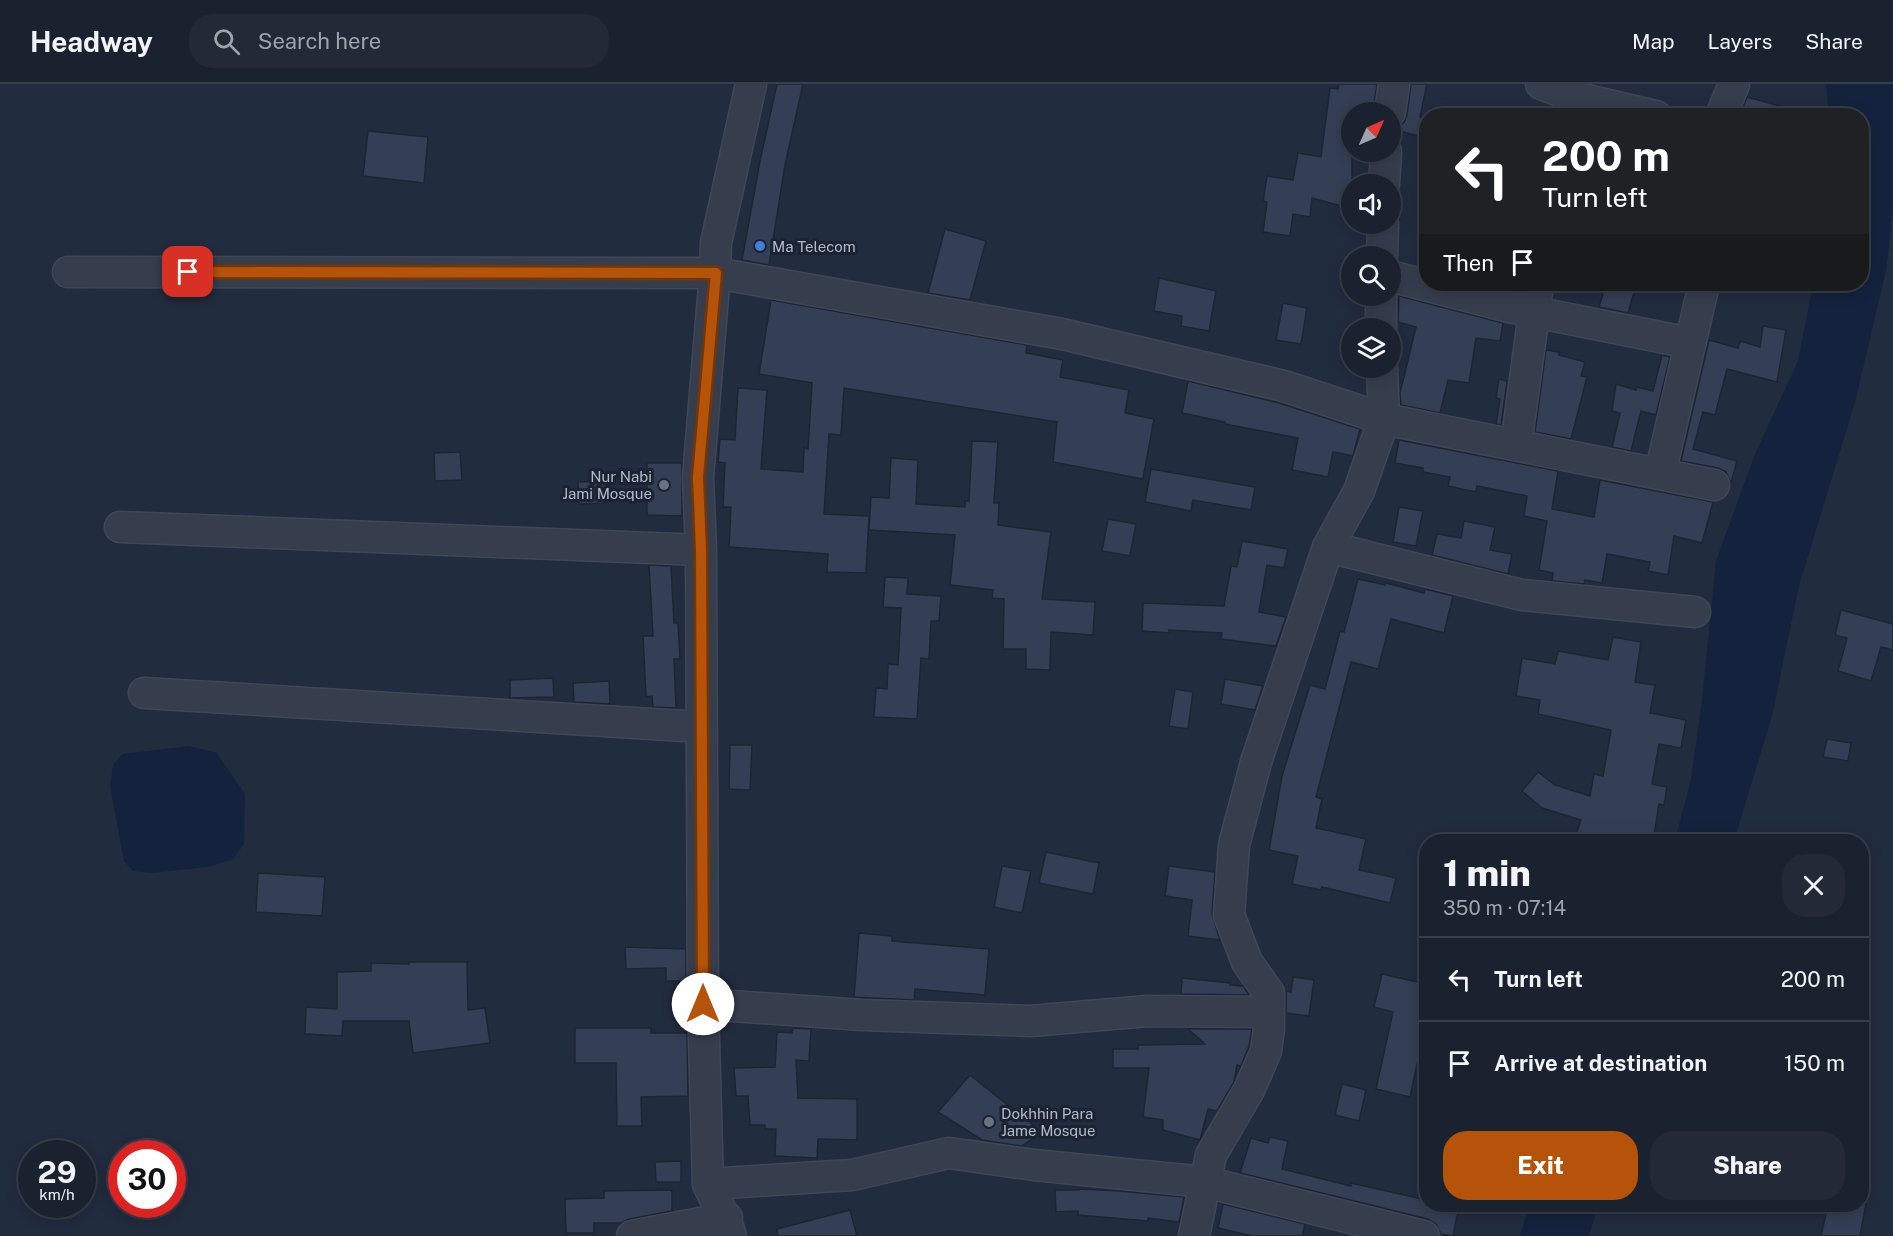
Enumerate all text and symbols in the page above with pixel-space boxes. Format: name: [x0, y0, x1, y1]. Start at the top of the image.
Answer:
search box: [189, 14, 609, 68]
text: Headway: [30, 25, 153, 58]
icon: search: [210, 25, 243, 58]
text: Search here: [258, 28, 381, 54]
text: Map: [1632, 29, 1675, 54]
text: Layers: [1708, 29, 1772, 54]
text: Share: [1805, 29, 1863, 54]
north arrow: [1341, 102, 1401, 162]
map controls: [1341, 102, 1401, 378]
text: 200 m: [1542, 131, 1670, 180]
icon: left: [1443, 132, 1521, 210]
button: sound: [1341, 174, 1401, 234]
text: Turn left: [1542, 181, 1648, 213]
place label: Ma Telecom: [772, 238, 856, 255]
marker: Ma Telecom: [753, 239, 767, 253]
pin: [162, 246, 213, 297]
button: search: [1341, 246, 1401, 306]
icon: arrive: [1506, 246, 1539, 279]
text: Then: [1443, 250, 1494, 276]
icon: arrive: [171, 255, 204, 288]
button: layers: [1341, 318, 1401, 378]
place label: Nur Nabi Jami Mosque: [562, 468, 652, 502]
marker: Nur Nabi Jami Mosque: [657, 478, 671, 492]
text: 1 min: [1443, 852, 1531, 894]
button: close: [1782, 854, 1845, 917]
text: 350 m · 07:14: [1443, 896, 1566, 920]
icon: left: [1443, 963, 1476, 996]
text: Turn left: [1494, 966, 1583, 992]
text: 200 m: [1781, 966, 1845, 992]
position arrow: [671, 972, 735, 1036]
icon: arrive: [1443, 1047, 1476, 1080]
text: Arrive at destination: [1494, 1050, 1707, 1076]
text: 150 m: [1784, 1050, 1845, 1076]
place label: Dokhhin Para Jame Mosque: [1001, 1105, 1095, 1139]
marker: Dokhhin Para Jame Mosque: [982, 1115, 996, 1129]
button: Exit: [1443, 1131, 1638, 1200]
button: Share: [1650, 1131, 1845, 1200]
speed limit sign: 30: [108, 1140, 186, 1218]
text: 29: [38, 1154, 76, 1190]
text: km/h: [39, 1186, 75, 1203]

